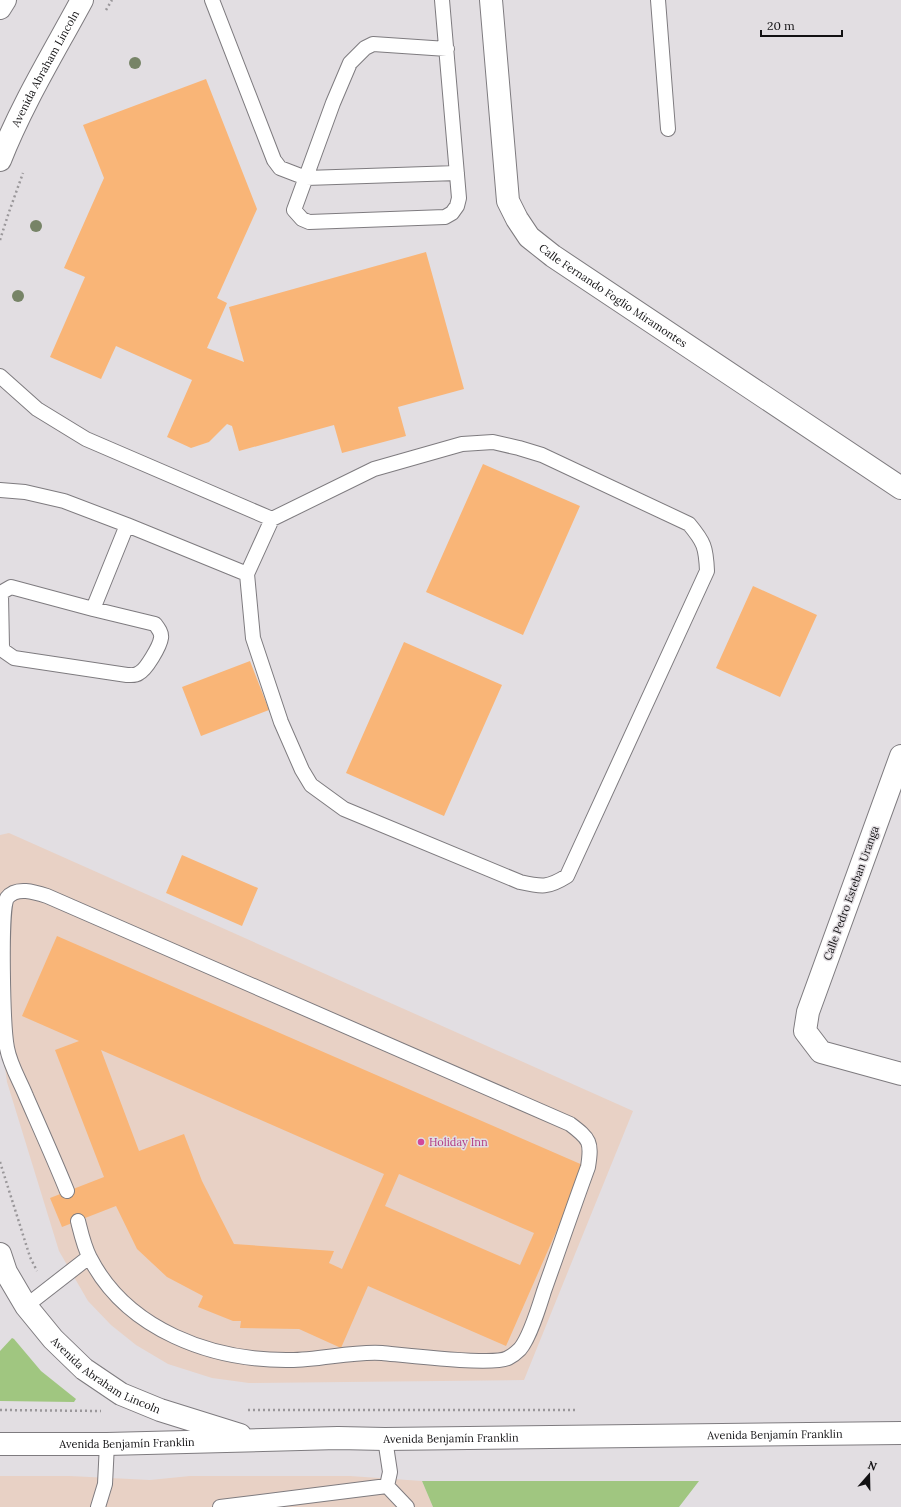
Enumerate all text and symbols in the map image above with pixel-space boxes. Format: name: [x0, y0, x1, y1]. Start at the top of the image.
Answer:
street label: Avenida Abraham Lincoln: [8, 8, 82, 130]
scale bar: [761, 12, 842, 38]
text: 20 m: [767, 18, 795, 33]
street label: Calle Fernando Foglio Miramontes: [536, 241, 690, 350]
street label: Calle Pedro Esteban Uranga: [820, 824, 882, 962]
place label: Holiday Inn: [429, 1135, 488, 1149]
marker: Holiday Inn: [416, 1137, 426, 1147]
street label: Avenida Abraham Lincoln: [47, 1333, 163, 1417]
street label: Avenida Benjamín Franklin: [706, 1427, 843, 1442]
street label: Avenida Benjamín Franklin: [382, 1430, 519, 1446]
street label: Avenida Benjamín Franklin: [58, 1435, 195, 1451]
north arrow: [849, 1455, 889, 1495]
text: N: [866, 1458, 879, 1474]

